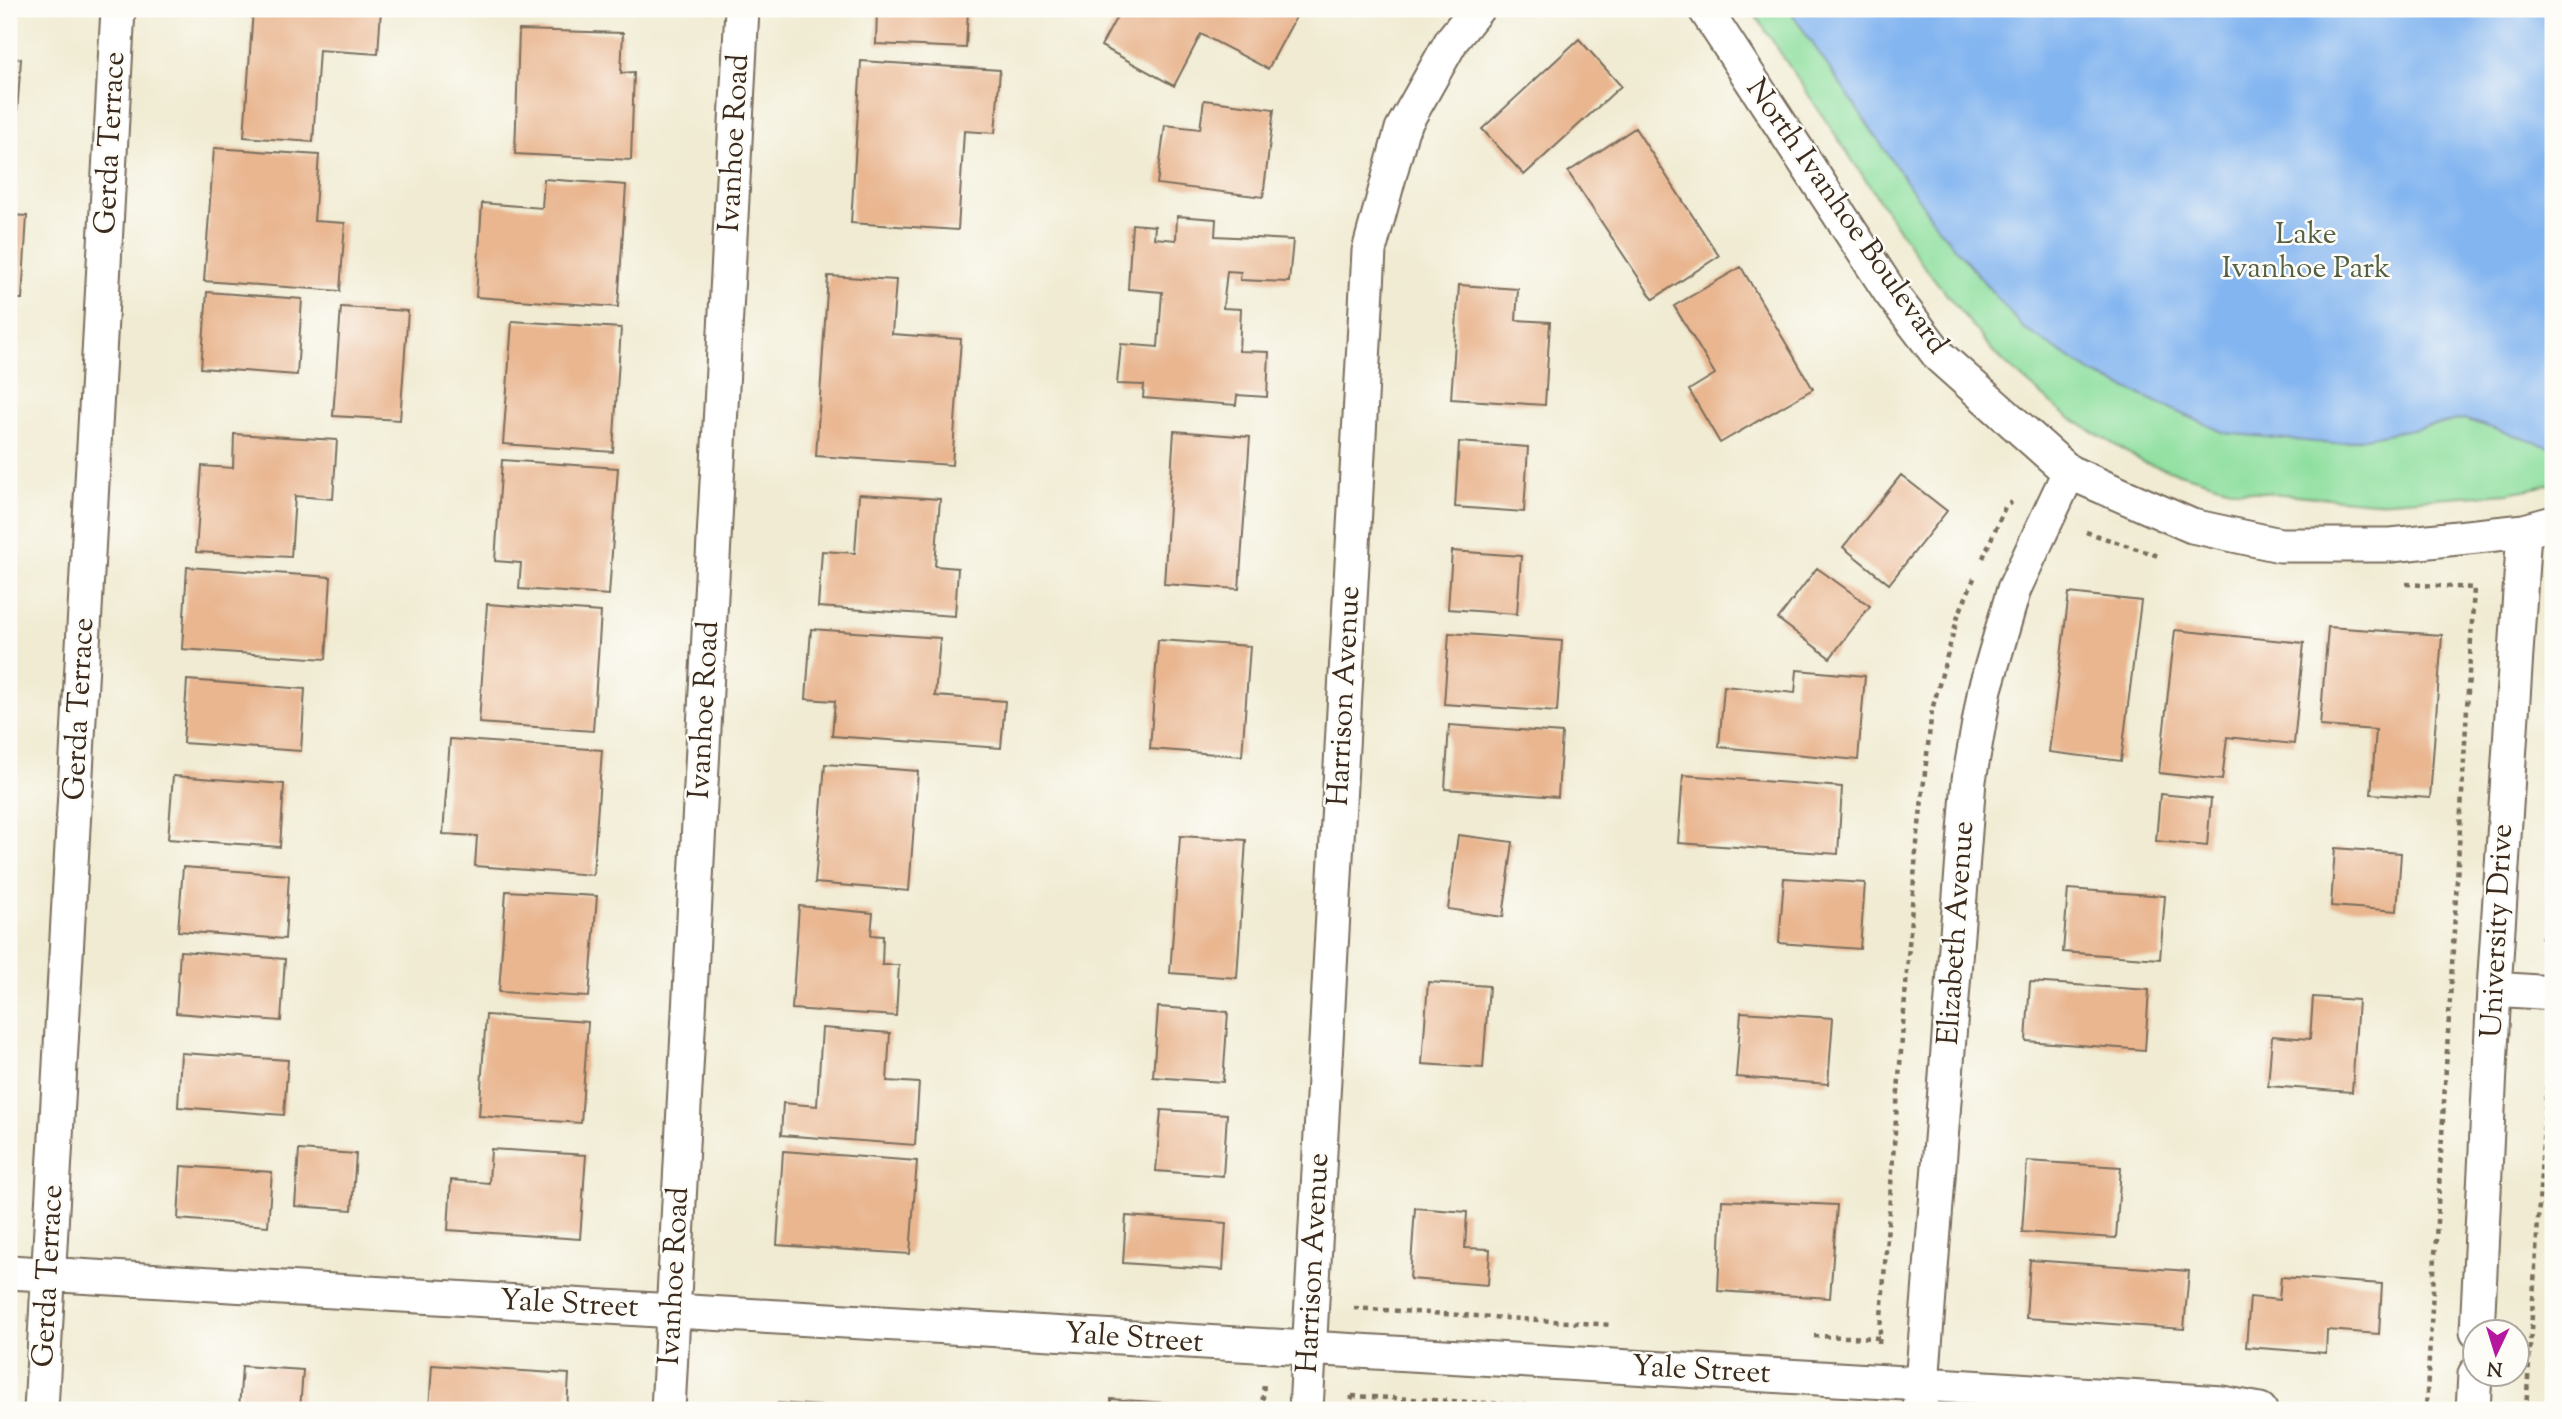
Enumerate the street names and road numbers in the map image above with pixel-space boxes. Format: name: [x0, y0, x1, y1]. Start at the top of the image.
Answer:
street label: Gerda Terrace: [85, 51, 137, 235]
street label: Ivanhoe Road: [709, 53, 761, 233]
street label: North Ivanhoe Boulevard: [1734, 70, 1958, 364]
street label: Harrison Avenue: [1318, 585, 1372, 807]
street label: Gerda Terrace: [54, 617, 106, 801]
street label: Ivanhoe Road: [679, 620, 731, 800]
street label: Elizabeth Avenue: [1928, 819, 1986, 1047]
street label: University Drive: [2471, 823, 2525, 1039]
street label: Harrison Avenue: [1287, 1152, 1341, 1374]
street label: Gerda Terrace: [23, 1184, 75, 1368]
street label: Ivanhoe Road: [649, 1186, 701, 1366]
street label: Yale Street: [498, 1280, 640, 1330]
street label: Yale Street: [1063, 1313, 1205, 1365]
street label: Yale Street: [1630, 1346, 1772, 1396]

